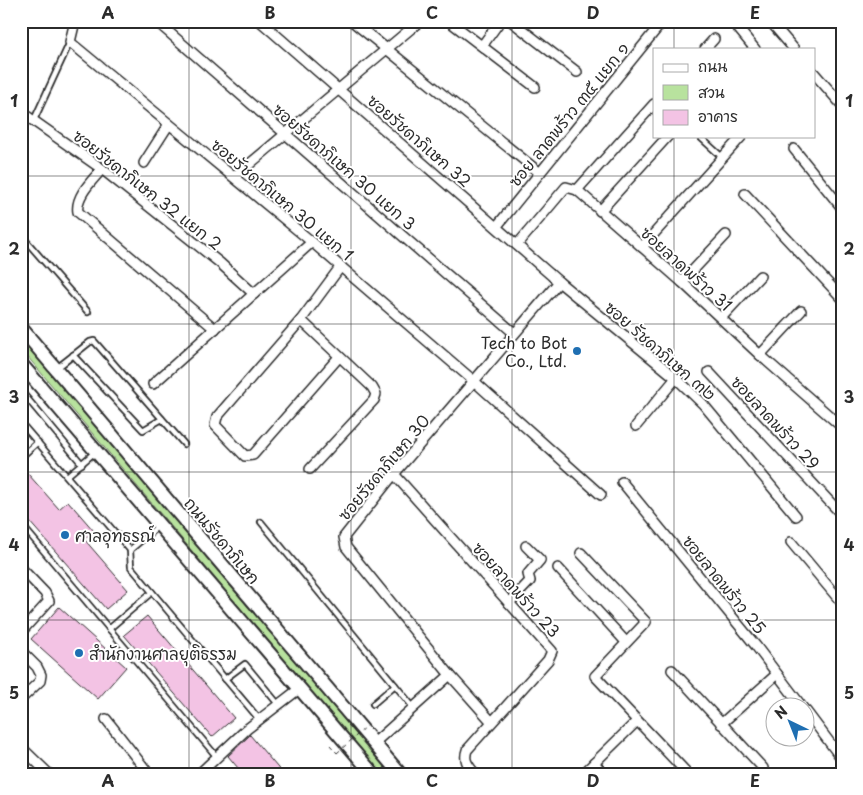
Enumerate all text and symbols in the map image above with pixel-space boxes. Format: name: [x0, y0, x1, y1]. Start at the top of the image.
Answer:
text: A: [102, 0, 115, 24]
text: B: [265, 0, 276, 24]
text: C: [426, 0, 438, 24]
text: D: [587, 0, 599, 24]
text: E: [750, 0, 760, 24]
street label: ซอย ลาดพร้าว ๓๕ แยก ๑: [502, 37, 634, 191]
legend: [653, 48, 816, 138]
text: ถนน: [698, 54, 727, 77]
text: สวน: [698, 80, 725, 103]
text: 1: [10, 88, 18, 112]
street label: ซอยรัชดาภิเษก 32: [363, 88, 477, 192]
text: 1: [845, 88, 853, 112]
street label: ซอยรัชดาภิเษก 30 แยก 3: [268, 97, 422, 235]
text: อาคาร: [698, 104, 738, 127]
street label: ซอยรัชดาภิเษก 32 แยก 2: [68, 123, 228, 255]
street label: ซอยรัชดาภิเษก 30 แยก 1: [207, 132, 359, 266]
street label: ซอยลาดพร้าว 31: [636, 220, 738, 316]
text: 2: [8, 236, 20, 260]
text: 2: [843, 236, 855, 260]
street label: ซอย รัชดาภิเษก ๓๒: [600, 295, 722, 405]
place label: Tech to Bot Co., Ltd.: [481, 330, 567, 372]
marker: Tech to Bot Co., Ltd.: [571, 345, 583, 357]
street label: ซอยลาดพร้าว 29: [726, 370, 826, 474]
text: 3: [9, 384, 19, 408]
text: 3: [844, 384, 854, 408]
street label: ซอยรัชดาภิเษก 30: [331, 409, 435, 525]
street label: ถนนรัชดาภิเษก: [179, 491, 267, 589]
place label: ศาลอุทธรณ์: [75, 523, 155, 549]
marker: ศาลอุทธรณ์: [59, 529, 71, 541]
street label: ซอยลาดพร้าว 25: [678, 529, 772, 639]
text: 4: [9, 532, 20, 556]
text: 4: [844, 532, 855, 556]
street label: ซอยลาดพร้าว 23: [468, 536, 566, 642]
place label: สำนักงานศาลยุติธรรม: [89, 641, 237, 667]
marker: สำนักงานศาลยุติธรรม: [73, 647, 85, 659]
text: 5: [9, 680, 19, 704]
text: 5: [844, 680, 854, 704]
north arrow: [766, 698, 816, 748]
text: N: [770, 701, 792, 724]
text: A: [102, 768, 115, 792]
text: B: [265, 768, 276, 792]
text: C: [426, 768, 438, 792]
text: D: [587, 768, 599, 792]
text: E: [750, 768, 760, 792]

